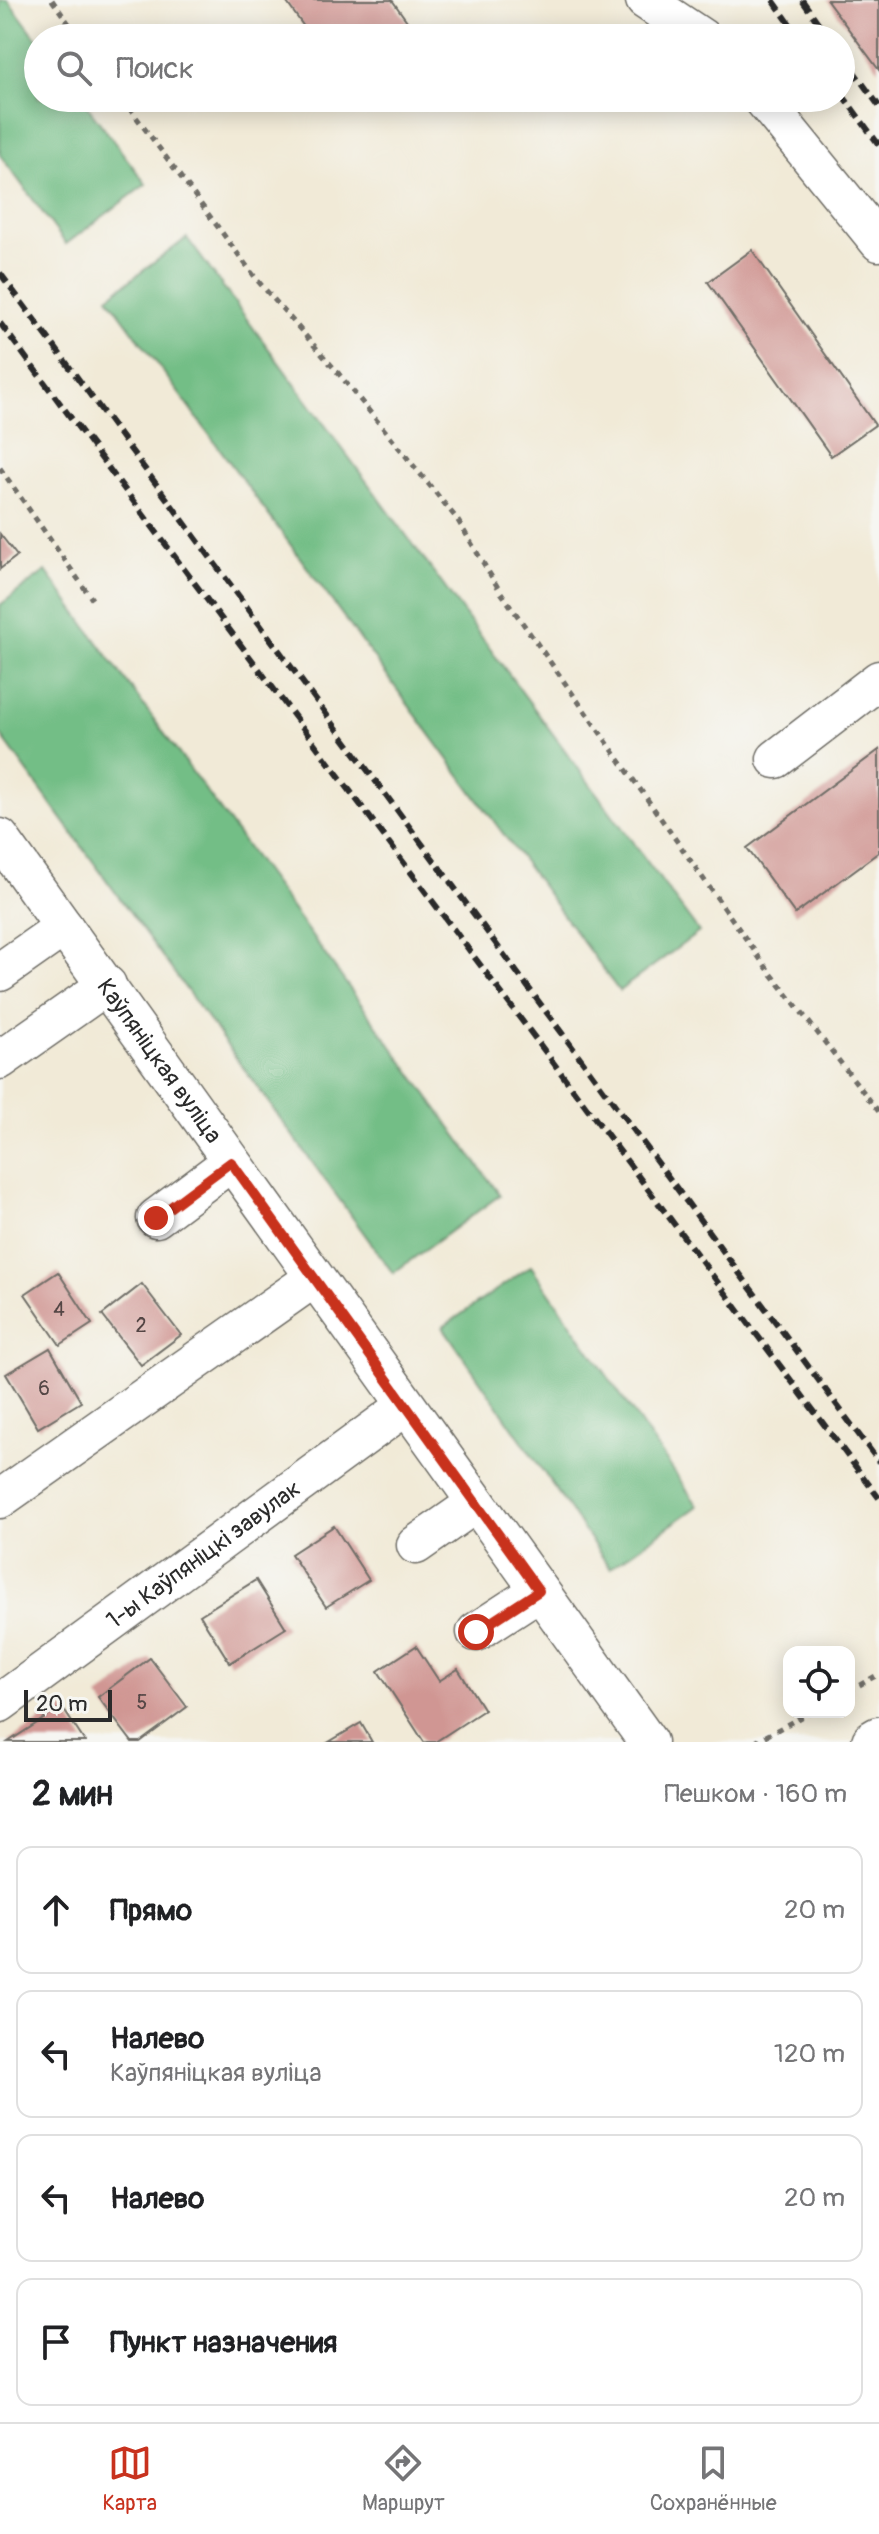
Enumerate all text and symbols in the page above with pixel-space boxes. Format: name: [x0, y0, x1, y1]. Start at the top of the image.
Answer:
search box: [24, 24, 855, 112]
icon: search: [52, 46, 96, 90]
text: Поиск: [116, 50, 194, 87]
street label: Каўпяніцкая вуліца: [91, 973, 228, 1149]
route end: [138, 1200, 174, 1236]
house number: 4: [53, 1297, 65, 1322]
house number: 2: [135, 1313, 147, 1338]
house number: 6: [38, 1376, 50, 1401]
street label: 1-ы Каўпяніцкі завулак: [101, 1474, 306, 1635]
route start: [458, 1614, 494, 1650]
map controls: [783, 1646, 855, 1718]
button: locate: [783, 1646, 855, 1718]
scale bar: [24, 1686, 112, 1722]
text: 20 m: [36, 1690, 88, 1718]
house number: 5: [137, 1690, 147, 1715]
text: 2 мин: [32, 1773, 113, 1816]
text: Пешком · 160 m: [664, 1778, 847, 1810]
icon: ahead: [34, 1888, 78, 1932]
text: Прямо: [110, 1892, 192, 1929]
text: 20 m: [784, 1894, 845, 1926]
text: Налево: [110, 2020, 204, 2057]
icon: left: [34, 2032, 78, 2076]
text: 120 m: [774, 2038, 845, 2070]
text: Каўпяніцкая вуліца: [110, 2057, 322, 2089]
icon: left: [34, 2176, 78, 2220]
text: Налево: [110, 2180, 204, 2217]
text: 20 m: [784, 2182, 845, 2214]
icon: arrive: [34, 2320, 78, 2364]
text: Пункт назначения: [110, 2324, 337, 2361]
tab: Карта: [102, 2441, 157, 2517]
tab: Маршрут: [362, 2441, 445, 2517]
tab: Сохранённые: [650, 2441, 777, 2517]

